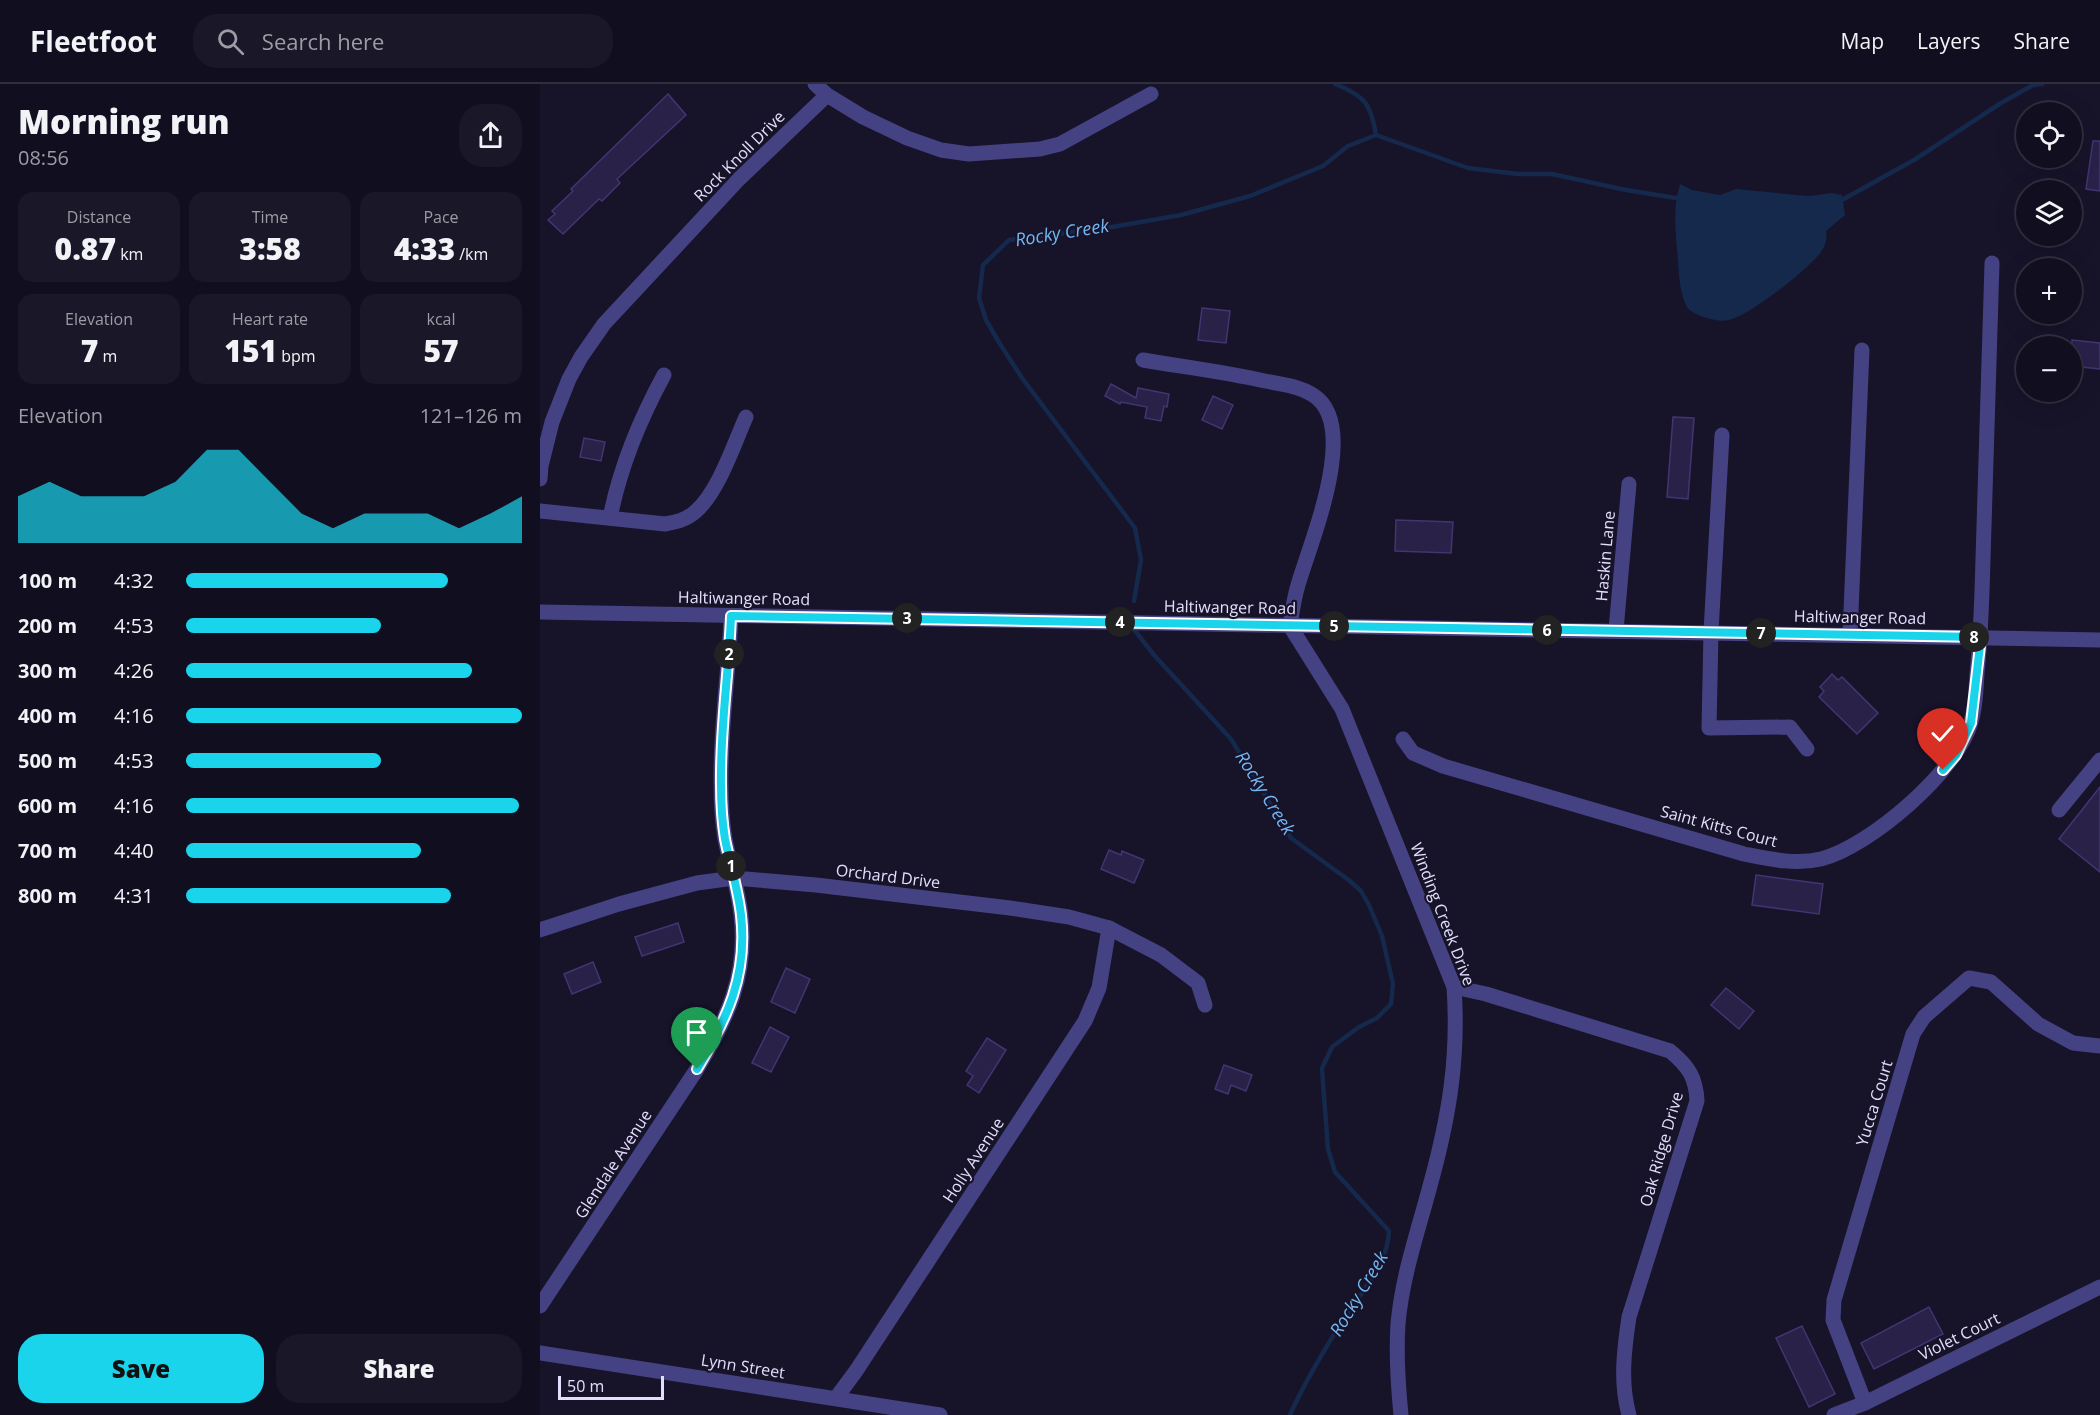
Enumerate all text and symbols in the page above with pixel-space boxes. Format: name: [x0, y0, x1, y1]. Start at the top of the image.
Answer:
search box: [193, 14, 613, 68]
text: Fleetfoot: [30, 22, 157, 60]
icon: search: [214, 25, 247, 58]
text: Search here: [262, 26, 384, 56]
text: Map: [1841, 27, 1884, 55]
text: Layers: [1917, 27, 1981, 55]
text: Share: [2014, 27, 2070, 55]
text: Morning run: [18, 99, 230, 144]
map controls: [2016, 102, 2082, 402]
button: locate: [2016, 102, 2082, 168]
button: share: [459, 104, 522, 167]
street label: Rock Knoll Drive: [689, 106, 789, 206]
text: 08:56: [18, 144, 69, 171]
button: layers: [2016, 180, 2082, 246]
text: Distance: [67, 206, 131, 228]
text: Time: [252, 206, 288, 228]
text: Pace: [423, 206, 459, 228]
water label: Rocky Creek: [1013, 213, 1112, 251]
text: 0.87: [55, 228, 116, 269]
text: 3:58: [239, 228, 301, 269]
text: 4:33: [394, 228, 455, 269]
text: km: [116, 243, 143, 265]
text: /km: [455, 243, 488, 265]
button: +: [2016, 258, 2082, 324]
text: Elevation: [65, 308, 133, 330]
text: Heart rate: [232, 308, 308, 330]
text: kcal: [427, 308, 456, 330]
text: 7: [81, 330, 98, 371]
text: 151: [224, 330, 277, 371]
text: 57: [423, 330, 459, 371]
button: −: [2016, 336, 2082, 402]
text: m: [98, 345, 117, 367]
text: bpm: [277, 345, 316, 367]
text: Elevation: [18, 402, 103, 429]
text: 121–126 m: [420, 402, 522, 429]
street label: Haskin Lane: [1590, 510, 1620, 602]
text: 100 m: [18, 567, 77, 594]
text: 4:32: [114, 567, 154, 594]
street label: Haltiwanger Road: [678, 586, 810, 610]
street label: Haltiwanger Road: [1164, 595, 1296, 619]
pin: 3: [892, 603, 922, 633]
street label: Haltiwanger Road: [1794, 605, 1926, 629]
text: 3: [902, 607, 912, 629]
pin: 4: [1105, 607, 1135, 637]
text: 4: [1115, 611, 1125, 633]
pin: 5: [1319, 611, 1349, 641]
text: 200 m: [18, 612, 77, 639]
text: 4:53: [114, 612, 154, 639]
text: 5: [1329, 615, 1339, 637]
pin: 6: [1532, 615, 1562, 645]
pin: 7: [1746, 618, 1776, 648]
text: 6: [1542, 619, 1552, 641]
text: 7: [1756, 622, 1766, 644]
pin: 8: [1959, 622, 1989, 652]
text: 8: [1969, 626, 1979, 648]
pin: 2: [714, 639, 744, 669]
text: 2: [724, 643, 734, 665]
text: 300 m: [18, 657, 77, 684]
text: 4:26: [114, 657, 154, 684]
text: 400 m: [18, 702, 77, 729]
text: 4:16: [114, 702, 154, 729]
pin: [1917, 708, 1968, 770]
icon: check: [1926, 717, 1959, 750]
water label: Rocky Creek: [1231, 746, 1302, 840]
text: 500 m: [18, 747, 77, 774]
text: 4:53: [114, 747, 154, 774]
text: 600 m: [18, 792, 77, 819]
text: 4:16: [114, 792, 154, 819]
street label: Saint Kitts Court: [1658, 800, 1780, 852]
text: 700 m: [18, 837, 77, 864]
text: 4:40: [114, 837, 154, 864]
street label: Winding Creek Drive: [1406, 839, 1480, 989]
pin: 1: [716, 851, 746, 881]
text: 1: [726, 855, 736, 877]
street label: Orchard Drive: [835, 859, 941, 893]
text: 800 m: [18, 882, 77, 909]
text: 4:31: [114, 882, 154, 909]
pin: [671, 1007, 722, 1069]
icon: arrive: [680, 1016, 713, 1049]
street label: Yucca Court: [1850, 1057, 1898, 1149]
street label: Oak Ridge Drive: [1634, 1089, 1688, 1209]
street label: Glendale Avenue: [569, 1105, 657, 1223]
street label: Holly Avenue: [937, 1113, 1009, 1207]
water label: Rocky Creek: [1323, 1246, 1393, 1340]
street label: Violet Court: [1915, 1307, 2004, 1365]
button: Save: [18, 1334, 264, 1403]
button: Share: [276, 1334, 522, 1403]
street label: Lynn Street: [699, 1348, 787, 1384]
scale bar: [558, 1373, 664, 1400]
text: 50 m: [567, 1375, 604, 1397]

